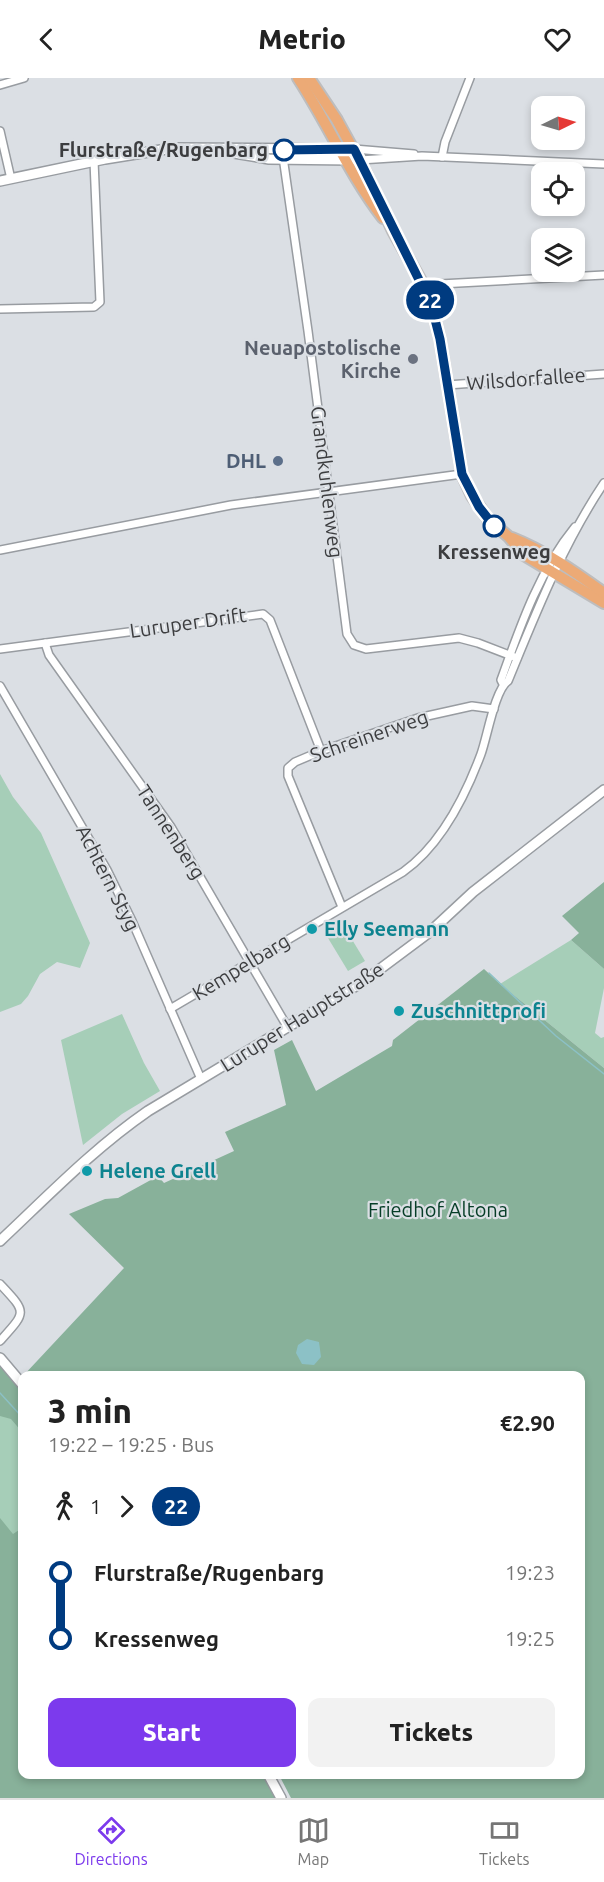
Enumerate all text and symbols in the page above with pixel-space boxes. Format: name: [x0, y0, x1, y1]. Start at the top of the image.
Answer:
icon: back: [30, 23, 63, 56]
icon: heart: [541, 23, 574, 56]
text: Metrio: [258, 24, 346, 54]
north arrow: [531, 96, 585, 150]
map controls: [531, 96, 585, 282]
place label: Flurstraße/Rugenbarg: [59, 138, 268, 161]
marker: Flurstraße/Rugenbarg: [273, 139, 295, 161]
button: locate: [531, 162, 585, 216]
button: layers: [531, 228, 585, 282]
line badge: 22: [403, 280, 457, 320]
text: 22: [418, 288, 442, 312]
place label: Neuapostolische Kirche: [244, 336, 401, 382]
marker: Neuapostolische Kirche: [406, 352, 420, 366]
street label: Wilsdorfallee: [466, 363, 586, 394]
street label: Grandkuhlenweg: [307, 405, 348, 559]
place label: DHL: [226, 449, 266, 472]
marker: DHL: [271, 454, 285, 468]
marker: Kressenweg: [483, 515, 505, 537]
place label: Kressenweg: [437, 540, 551, 563]
street label: Luruper Drift: [128, 603, 248, 642]
street label: Schreinerweg: [307, 705, 431, 766]
street label: Tannenberg: [132, 780, 210, 883]
street label: Achtern Styg: [72, 821, 145, 934]
place label: Elly Seemann: [324, 917, 449, 940]
marker: Elly Seemann: [305, 922, 319, 936]
street label: Kempelbarg: [188, 929, 293, 1005]
street label: Luruper Hauptstraße: [216, 957, 388, 1076]
place label: Zuschnittprofi: [411, 999, 546, 1022]
marker: Zuschnittprofi: [392, 1004, 406, 1018]
place label: Helene Grell: [99, 1159, 216, 1182]
marker: Helene Grell: [80, 1164, 94, 1178]
park label: Friedhof Altona: [368, 1198, 508, 1221]
text: 3 min: [48, 1392, 132, 1429]
text: €2.90: [500, 1410, 555, 1435]
text: 19:22 – 19:25 · Bus: [48, 1433, 214, 1456]
icon: walk: [48, 1490, 81, 1523]
icon: forward: [110, 1490, 143, 1523]
text: 22: [164, 1494, 188, 1518]
text: 1: [90, 1495, 101, 1518]
text: Flurstraße/Rugenbarg: [94, 1560, 324, 1585]
text: 19:23: [505, 1561, 555, 1584]
text: Kressenweg: [94, 1626, 219, 1651]
text: 19:25: [505, 1627, 555, 1650]
button: Start: [48, 1698, 296, 1767]
button: Tickets: [308, 1698, 555, 1767]
tab: Directions: [75, 1814, 148, 1868]
tab: Map: [297, 1814, 330, 1868]
tab: Tickets: [479, 1814, 529, 1868]

